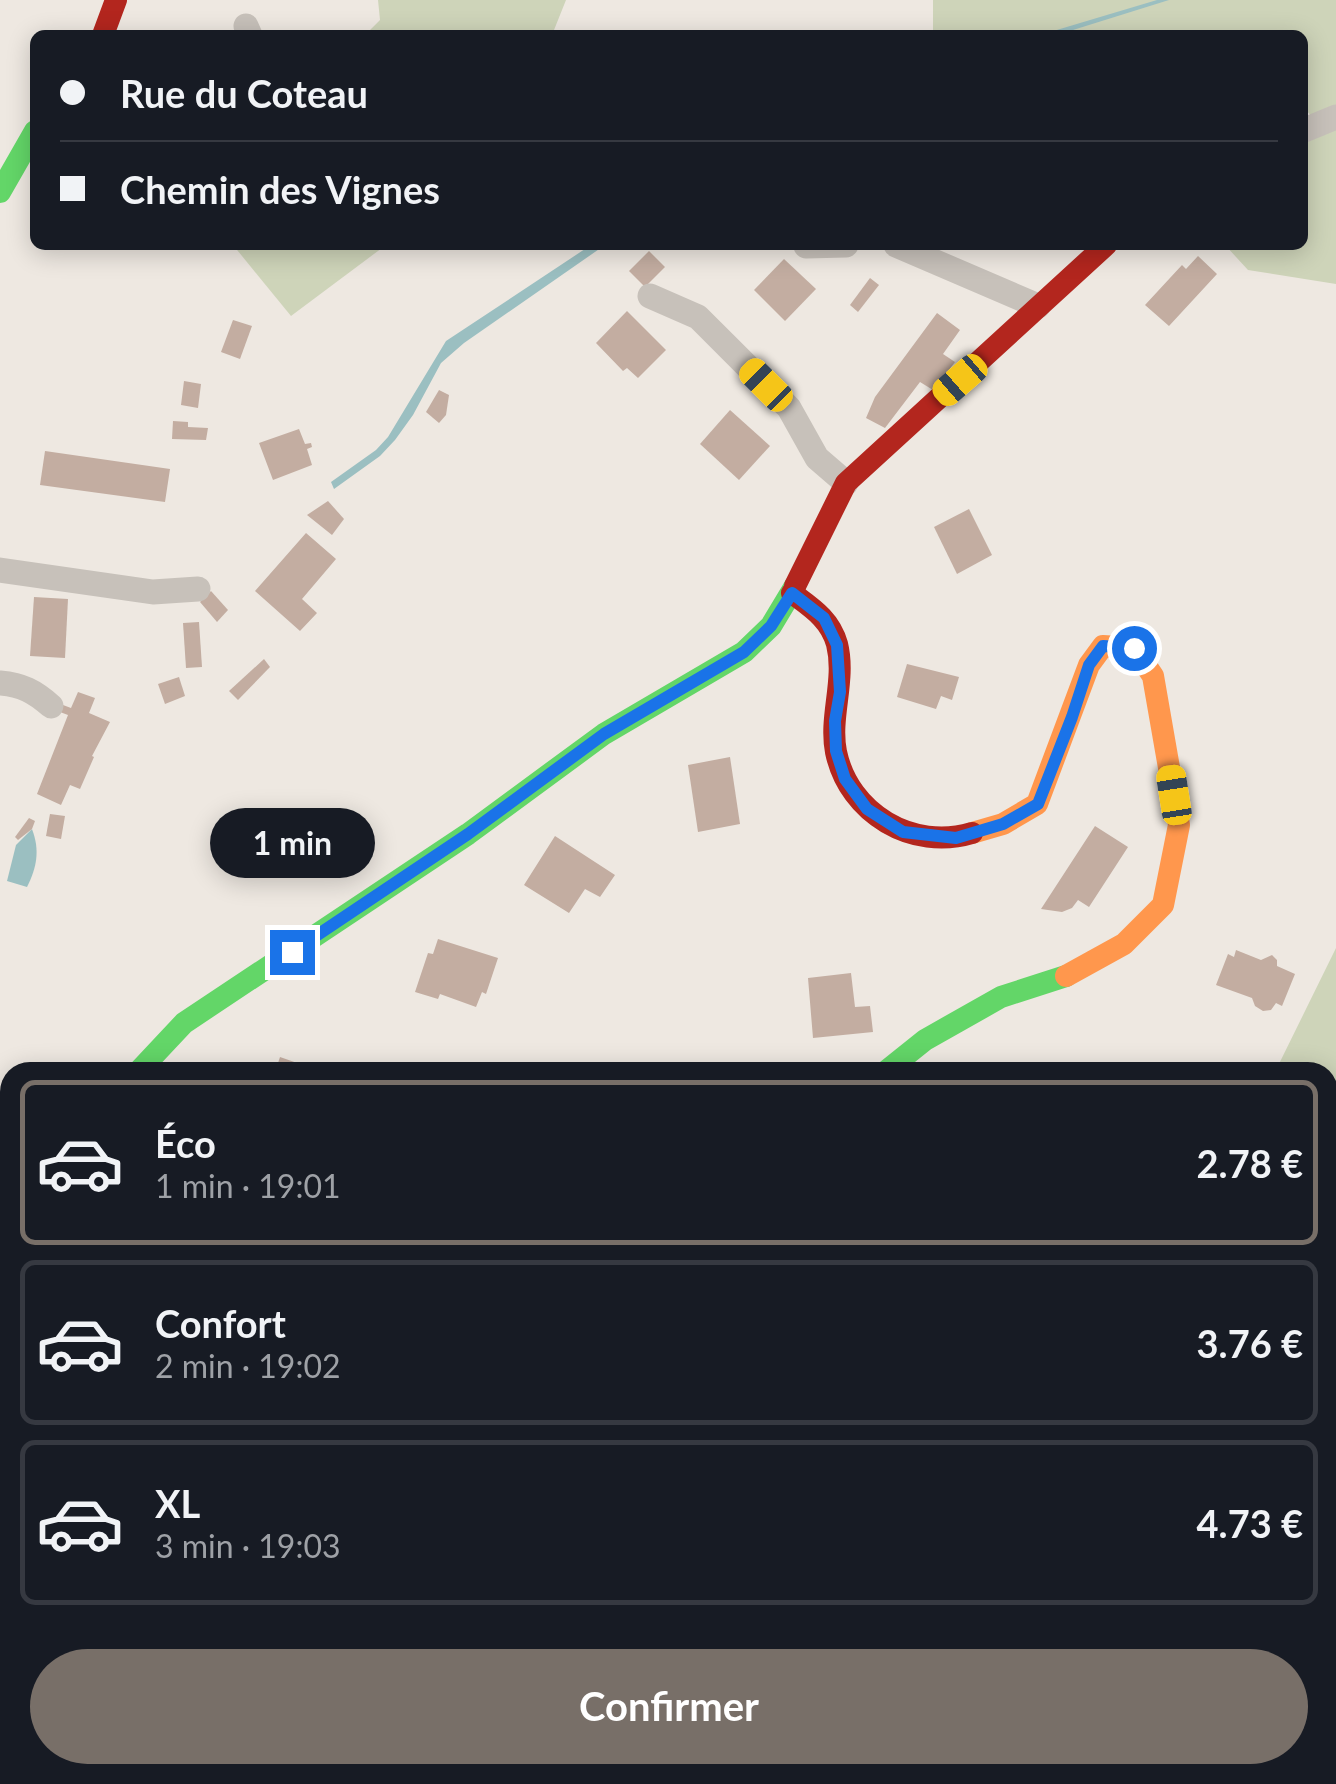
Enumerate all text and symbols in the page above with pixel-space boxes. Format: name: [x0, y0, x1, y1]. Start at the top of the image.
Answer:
text: Rue du Coteau: [120, 70, 368, 116]
text: Chemin des Vignes: [120, 166, 440, 212]
car: [928, 349, 992, 411]
car: [734, 353, 798, 417]
route start: [1112, 626, 1157, 671]
car: [1154, 763, 1194, 827]
callout: 1 min: [210, 807, 374, 877]
text: 1 min: [253, 823, 332, 862]
route end: [270, 930, 315, 975]
icon: car: [35, 1118, 125, 1208]
text: Éco: [155, 1120, 216, 1166]
text: 2.78 €: [1197, 1140, 1303, 1186]
text: 1 min · 19:01: [155, 1166, 341, 1205]
icon: car: [35, 1298, 125, 1388]
text: Confort: [155, 1300, 286, 1346]
text: 3.76 €: [1197, 1320, 1303, 1366]
text: 2 min · 19:02: [155, 1346, 341, 1385]
icon: car: [35, 1478, 125, 1568]
text: XL: [155, 1480, 200, 1526]
text: 4.73 €: [1197, 1500, 1303, 1546]
text: 3 min · 19:03: [155, 1526, 341, 1565]
button: Confirmer: [30, 1649, 1308, 1764]

